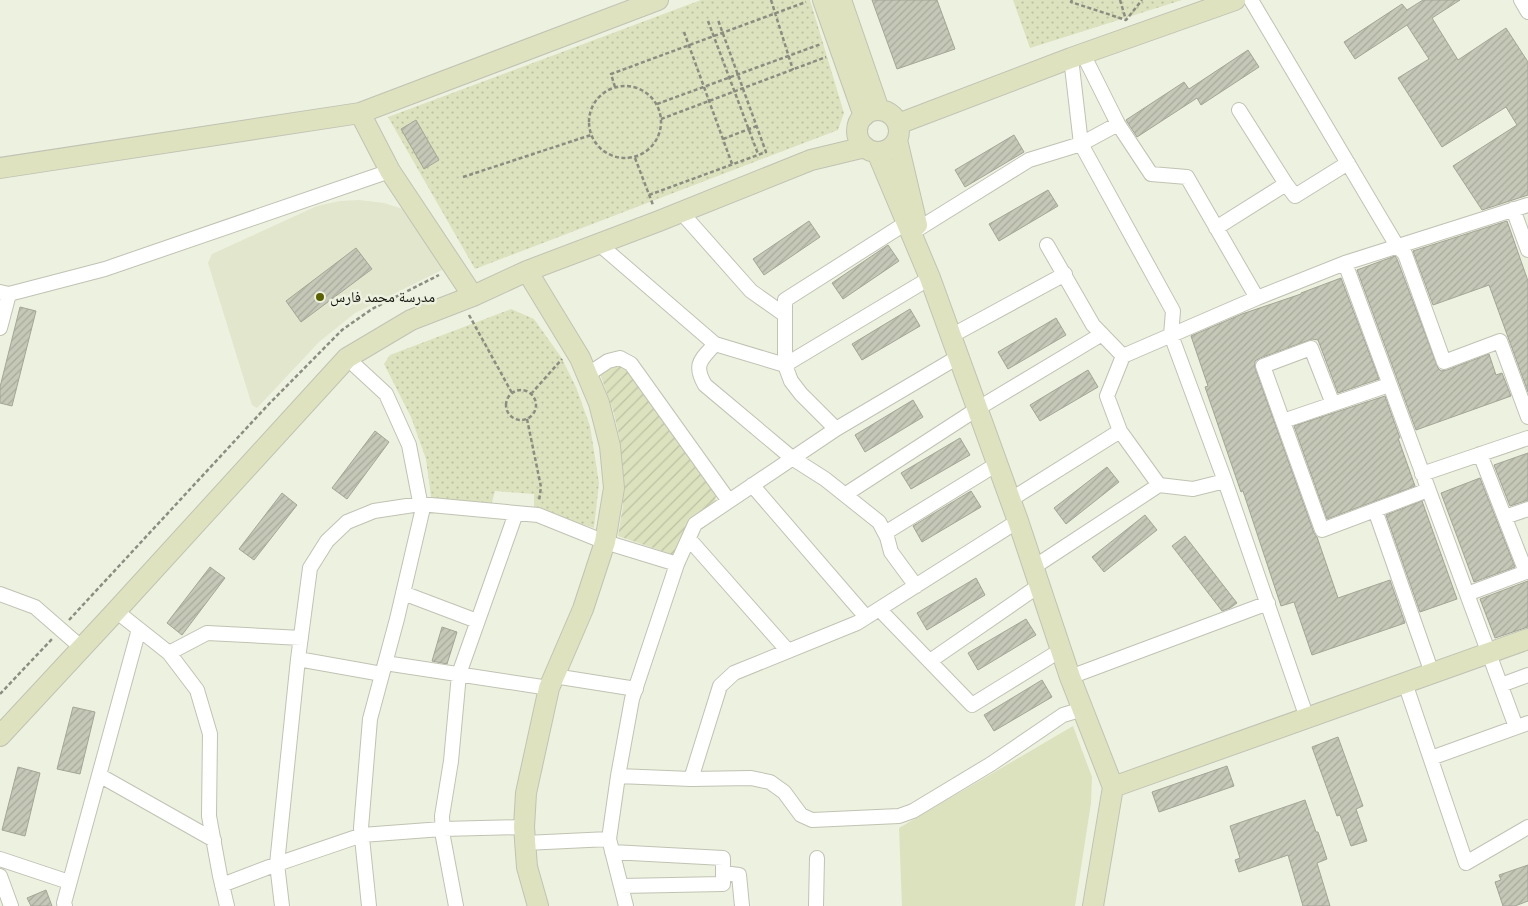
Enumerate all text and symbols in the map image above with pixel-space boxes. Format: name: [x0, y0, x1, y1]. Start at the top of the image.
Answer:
place label: مدرسة محمد فارس: [330, 288, 435, 307]
marker: مدرسة محمد فارس: [314, 291, 326, 303]

